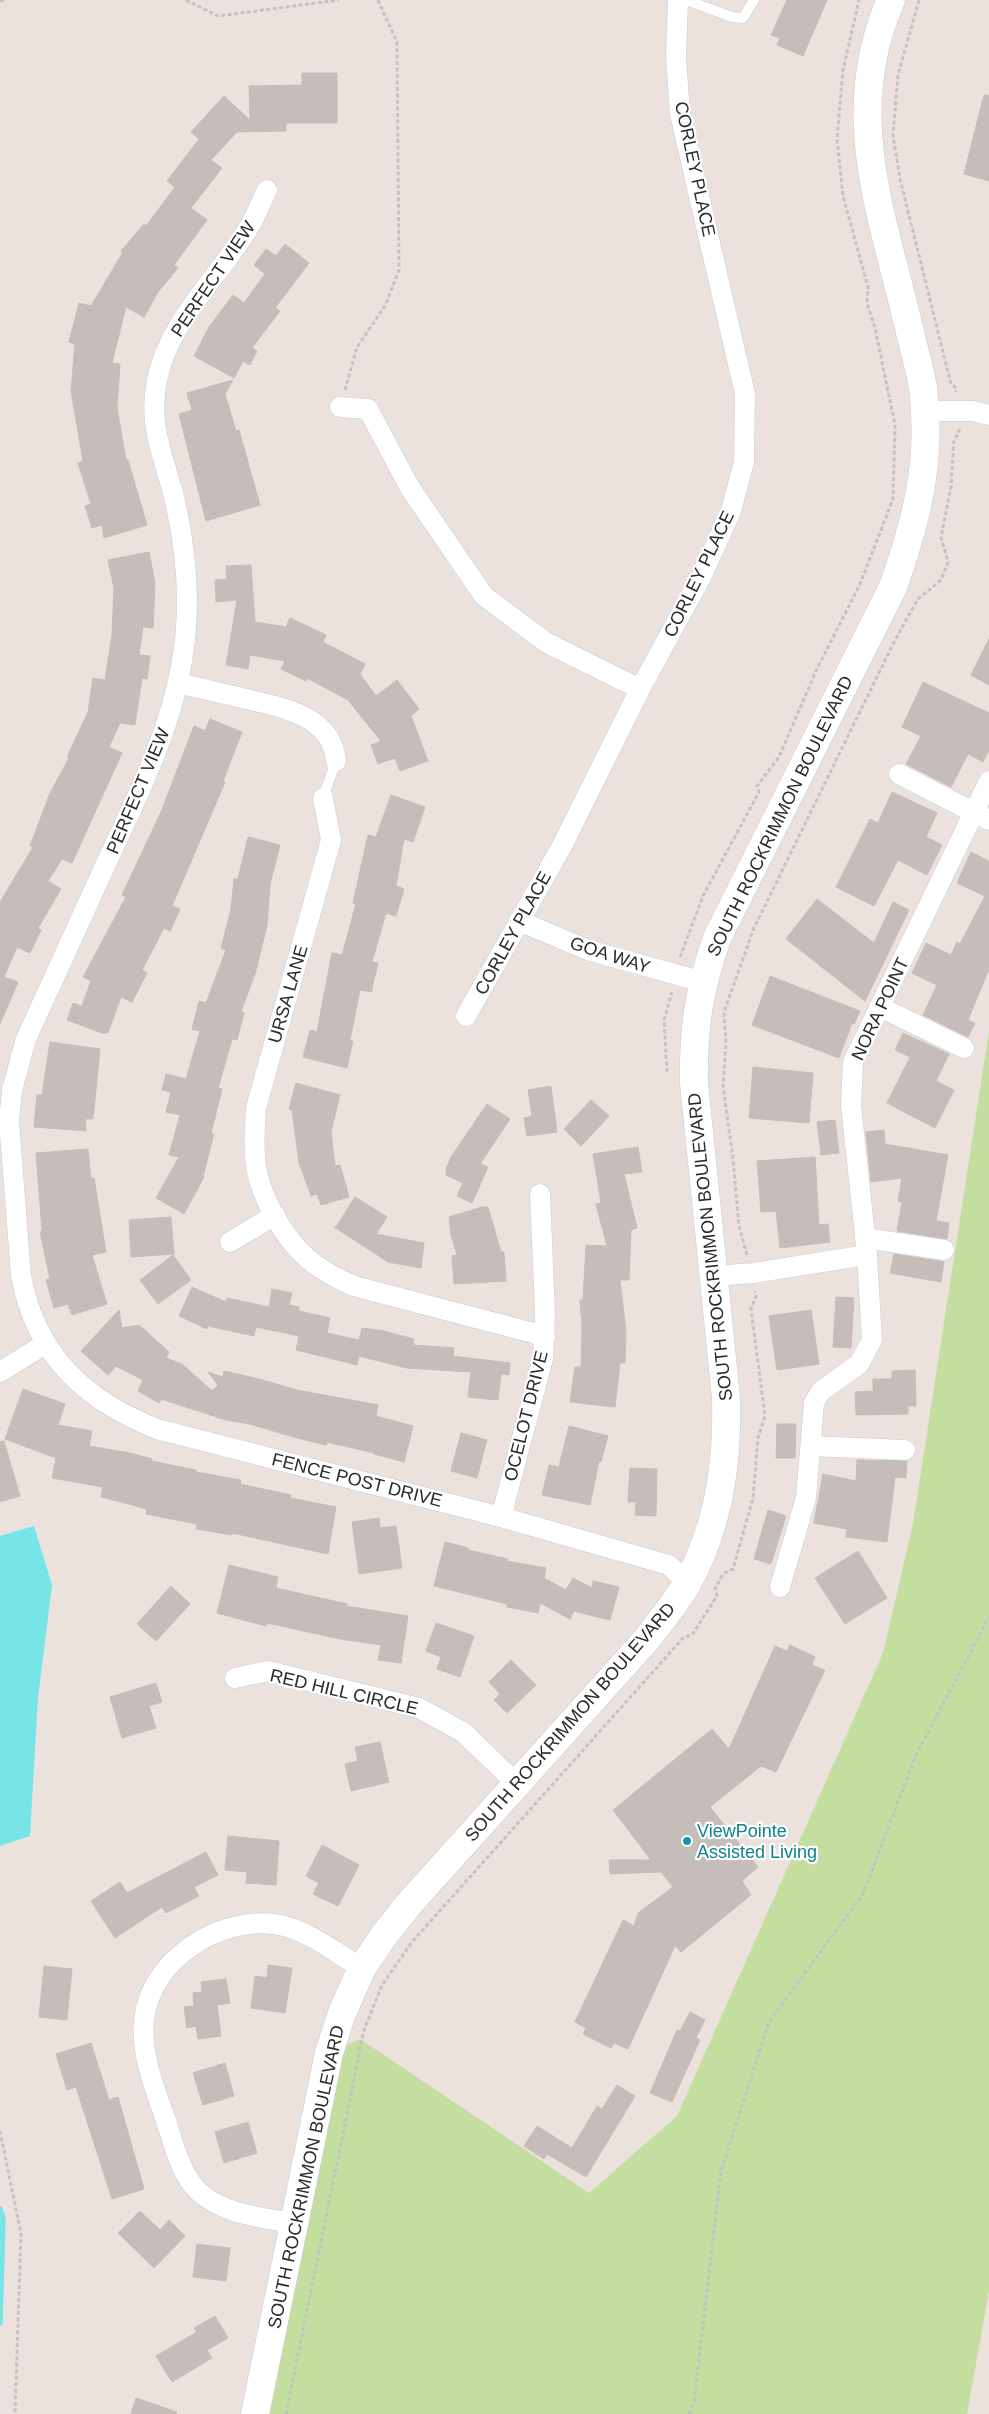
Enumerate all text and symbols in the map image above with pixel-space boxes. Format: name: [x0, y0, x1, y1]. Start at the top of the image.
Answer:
street label: CORLEY PLACE: [671, 100, 719, 238]
street label: PERFECT VIEW: [167, 218, 259, 340]
street label: CORLEY PLACE: [660, 508, 738, 640]
street label: SOUTH ROCKRIMMON BOULEVARD: [703, 672, 857, 960]
street label: PERFECT VIEW: [102, 725, 174, 857]
street label: CORLEY PLACE: [471, 868, 555, 998]
street label: GOA WAY: [567, 933, 653, 977]
street label: URSA LANE: [264, 943, 312, 1045]
street label: NORA POINT: [847, 954, 913, 1064]
street label: SOUTH ROCKRIMMON BOULEVARD: [684, 1092, 736, 1402]
street label: OCELOT DRIVE: [500, 1349, 552, 1483]
street label: FENCE POST DRIVE: [270, 1449, 444, 1511]
street label: SOUTH ROCKRIMMON BOULEVARD: [461, 1599, 679, 1845]
street label: RED HILL CIRCLE: [268, 1665, 420, 1719]
place label: ViewPointe Assisted Living: [697, 1821, 817, 1862]
marker: ViewPointe Assisted Living: [681, 1835, 693, 1847]
street label: SOUTH ROCKRIMMON BOULEVARD: [264, 2023, 348, 2331]

